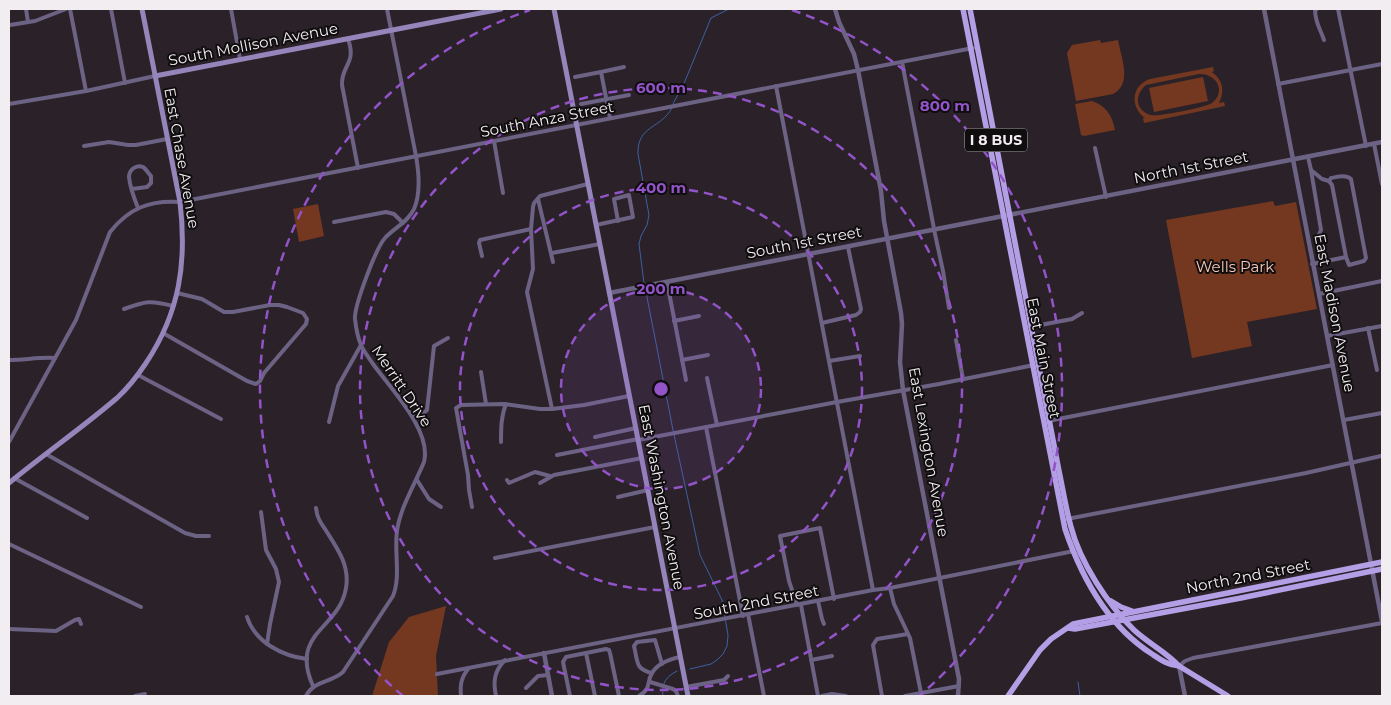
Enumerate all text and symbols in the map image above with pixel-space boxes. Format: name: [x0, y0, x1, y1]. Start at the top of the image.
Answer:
street label: South Mollison Avenue: [167, 18, 339, 70]
text: 600 m: [636, 78, 686, 97]
street label: East Chase Avenue: [160, 86, 204, 230]
text: 800 m: [920, 96, 970, 115]
street label: South Anza Street: [479, 97, 615, 141]
road number: I 8 BUS: [965, 128, 1027, 152]
street label: North 1st Street: [1132, 147, 1250, 187]
text: 400 m: [636, 178, 686, 197]
street label: South 1st Street: [745, 222, 863, 262]
street label: East Madison Avenue: [1310, 232, 1360, 394]
park label: Wells Park: [1196, 257, 1274, 276]
text: 200 m: [636, 279, 686, 298]
street label: East Main Street: [1023, 296, 1065, 420]
street label: Merritt Drive: [368, 342, 436, 430]
street label: East Lexington Avenue: [905, 366, 953, 538]
centre of rings: [652, 380, 670, 398]
street label: East Washington Avenue: [635, 403, 689, 591]
street label: North 2nd Street: [1184, 555, 1312, 597]
street label: South 2nd Street: [692, 581, 820, 623]

